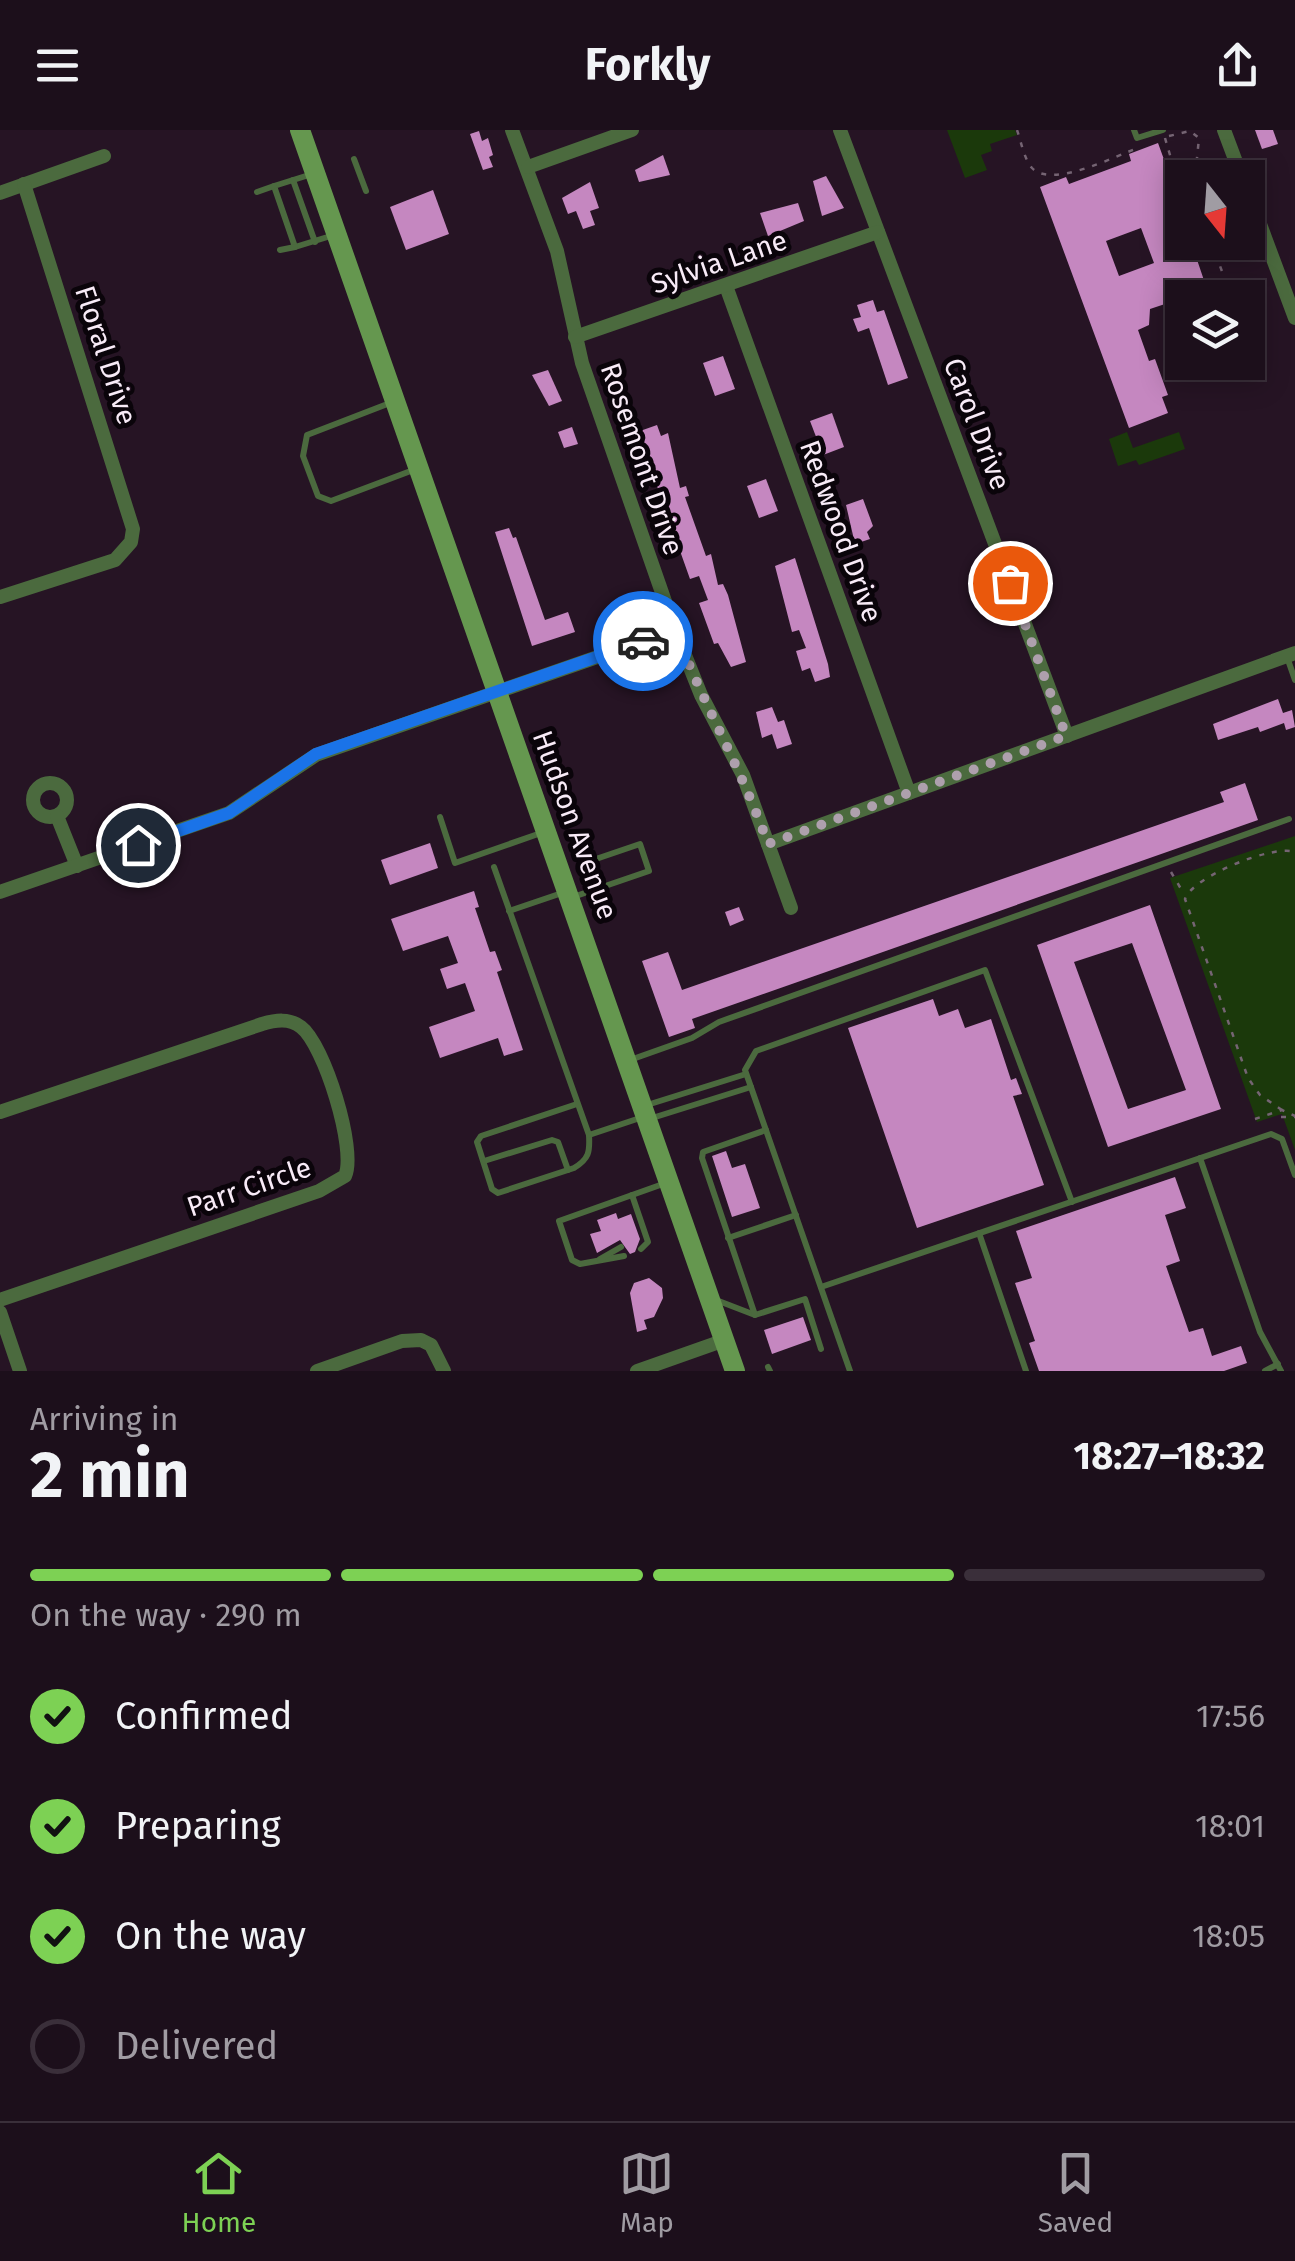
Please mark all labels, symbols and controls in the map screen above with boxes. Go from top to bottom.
icon: menu [30,38,85,93]
text: Forkly [585,38,710,92]
icon: share [1210,38,1265,93]
north arrow [1165,160,1265,260]
map controls [1165,160,1265,380]
street label: Sylvia Lane [647,223,791,301]
button: layers [1165,280,1265,380]
street label: Floral Drive [68,281,144,429]
street label: Carol Drive [937,354,1017,494]
street label: Rosemont Drive [594,359,690,559]
street label: Redwood Drive [793,436,889,626]
pin [968,541,1053,626]
icon: bag [983,556,1038,611]
courier [593,591,693,691]
icon: car [616,614,671,669]
street label: Hudson Avenue [526,726,624,924]
pin [96,803,181,888]
icon: home [111,818,166,873]
street label: Parr Circle [183,1150,315,1224]
text: Arriving in [30,1400,178,1438]
text: 18:27–18:32 [1074,1433,1265,1479]
text: 2 min [30,1436,190,1514]
text: On the way · 290 m [30,1596,302,1634]
icon: check [30,1689,85,1744]
text: Confirmed [115,1693,293,1739]
text: 17:56 [1196,1697,1265,1735]
icon: check [30,1799,85,1854]
text: Preparing [115,1803,281,1849]
text: 18:01 [1195,1807,1265,1845]
icon: check [30,1909,85,1964]
text: On the way [115,1913,306,1959]
text: 18:05 [1192,1917,1265,1955]
text: Delivered [115,2023,278,2069]
tab: Home [182,2146,256,2239]
tab: Map [619,2146,674,2239]
tab: Saved [1038,2146,1113,2239]

